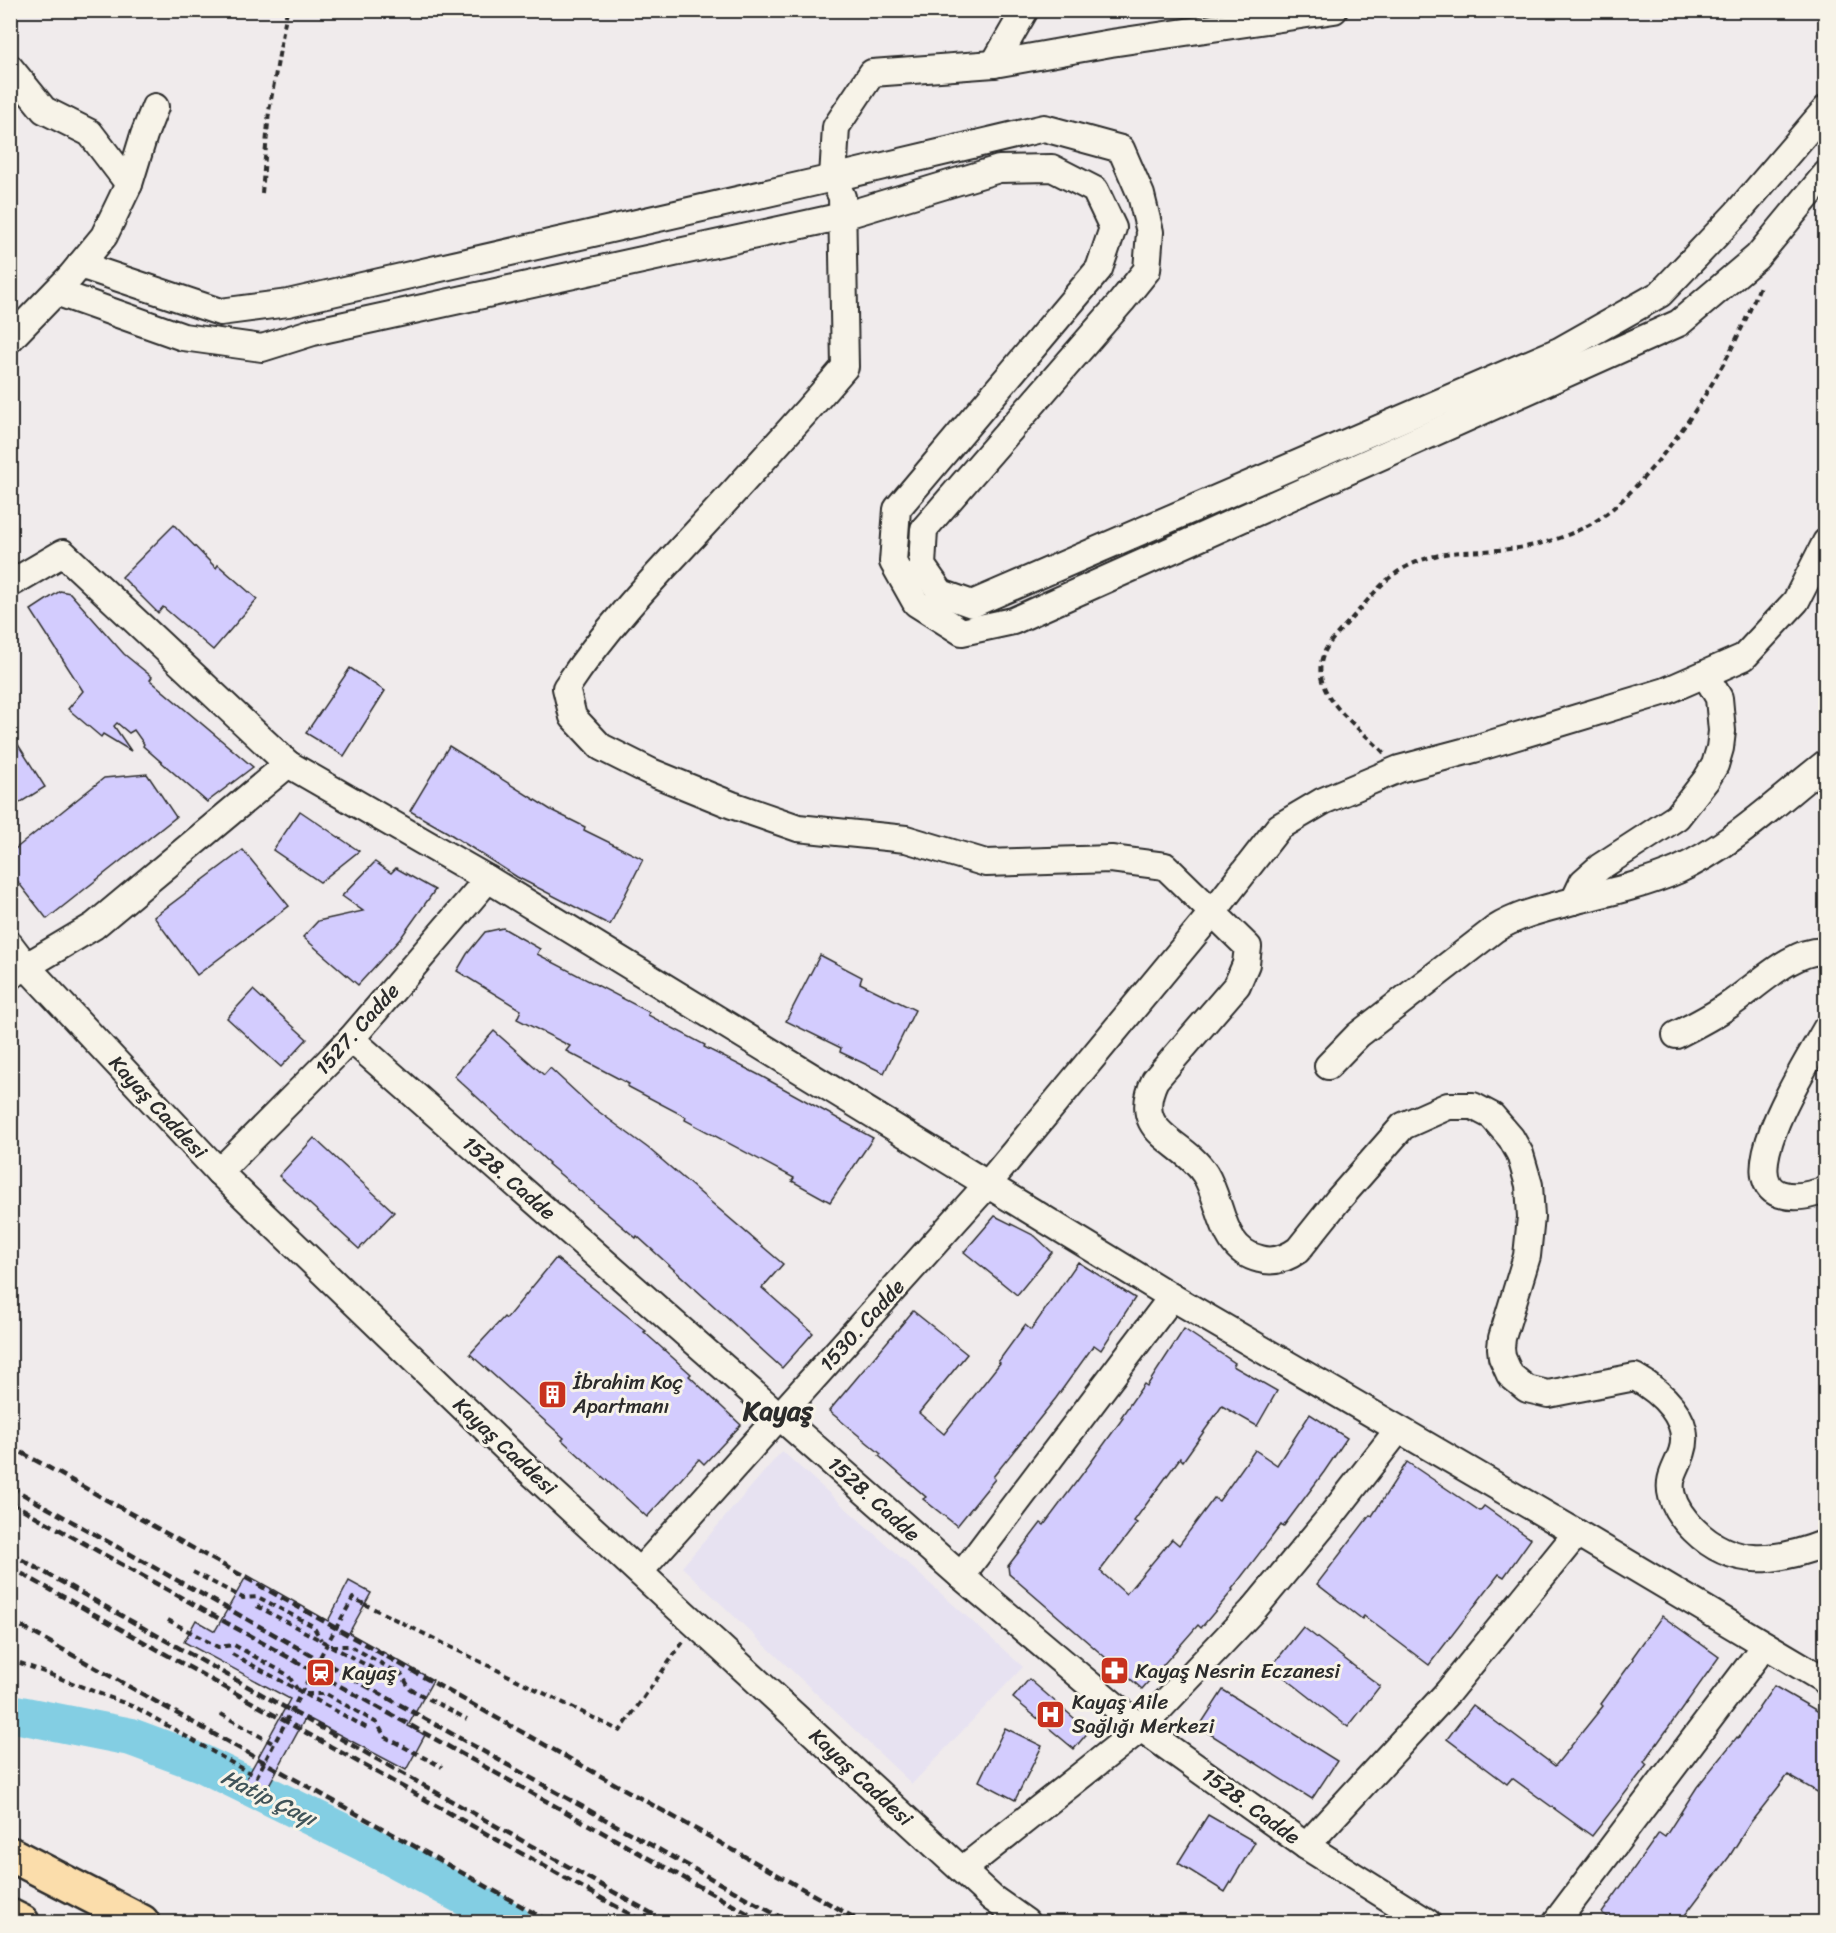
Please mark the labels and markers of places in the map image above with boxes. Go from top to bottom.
place label: İbrahim Koç Apartmanı [572,1363,683,1425]
building icon: İbrahim Koç Apartmanı [536,1378,568,1410]
place label: Kayaş Nesrin Eczanesi [1135,1652,1341,1690]
place label: Kayaş [342,1654,397,1692]
pharmacy icon: Kayaş Nesrin Eczanesi [1098,1655,1130,1687]
station icon: Kayaş [305,1657,337,1689]
place label: Kayaş Aile Sağlığı Merkezi [1072,1683,1215,1745]
hospital icon: Kayaş Aile Sağlığı Merkezi [1035,1698,1067,1730]

